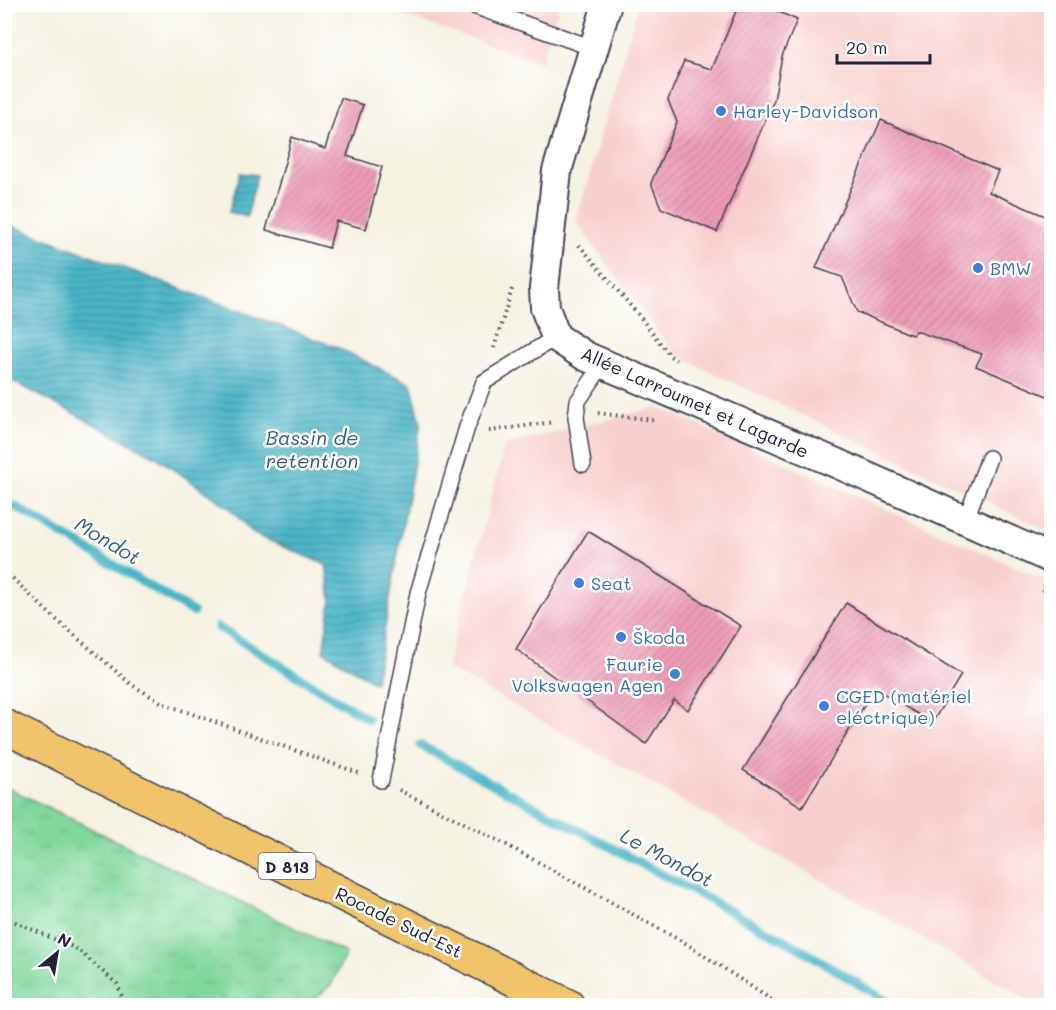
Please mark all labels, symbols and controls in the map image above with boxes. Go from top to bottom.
scale bar [837,27,930,65]
text: 20 m [846,35,887,59]
place label: Harley-Davidson [733,99,878,123]
marker: Harley-Davidson [714,104,728,118]
place label: BMW [990,256,1031,280]
marker: BMW [971,261,985,275]
street label: Allée Larroumet et Lagarde [577,341,813,463]
water label: Bassin de retention [266,424,358,473]
water label: Mondot [70,510,146,570]
place label: Seat [591,571,631,595]
marker: Seat [572,576,586,590]
place label: Škoda [633,625,686,649]
marker: Škoda [614,630,628,644]
place label: Faurie Volkswagen Agen [511,652,663,697]
marker: Faurie Volkswagen Agen [668,667,682,681]
place label: CGED (matériel eléctrique) [836,684,972,729]
marker: CGED (matériel eléctrique) [817,699,831,713]
water label: Le Mondot [616,822,718,892]
road number: D 813 [258,853,316,879]
street label: Rocade Sud-Est [332,881,466,963]
north arrow [27,923,87,983]
text: N [54,927,75,952]

